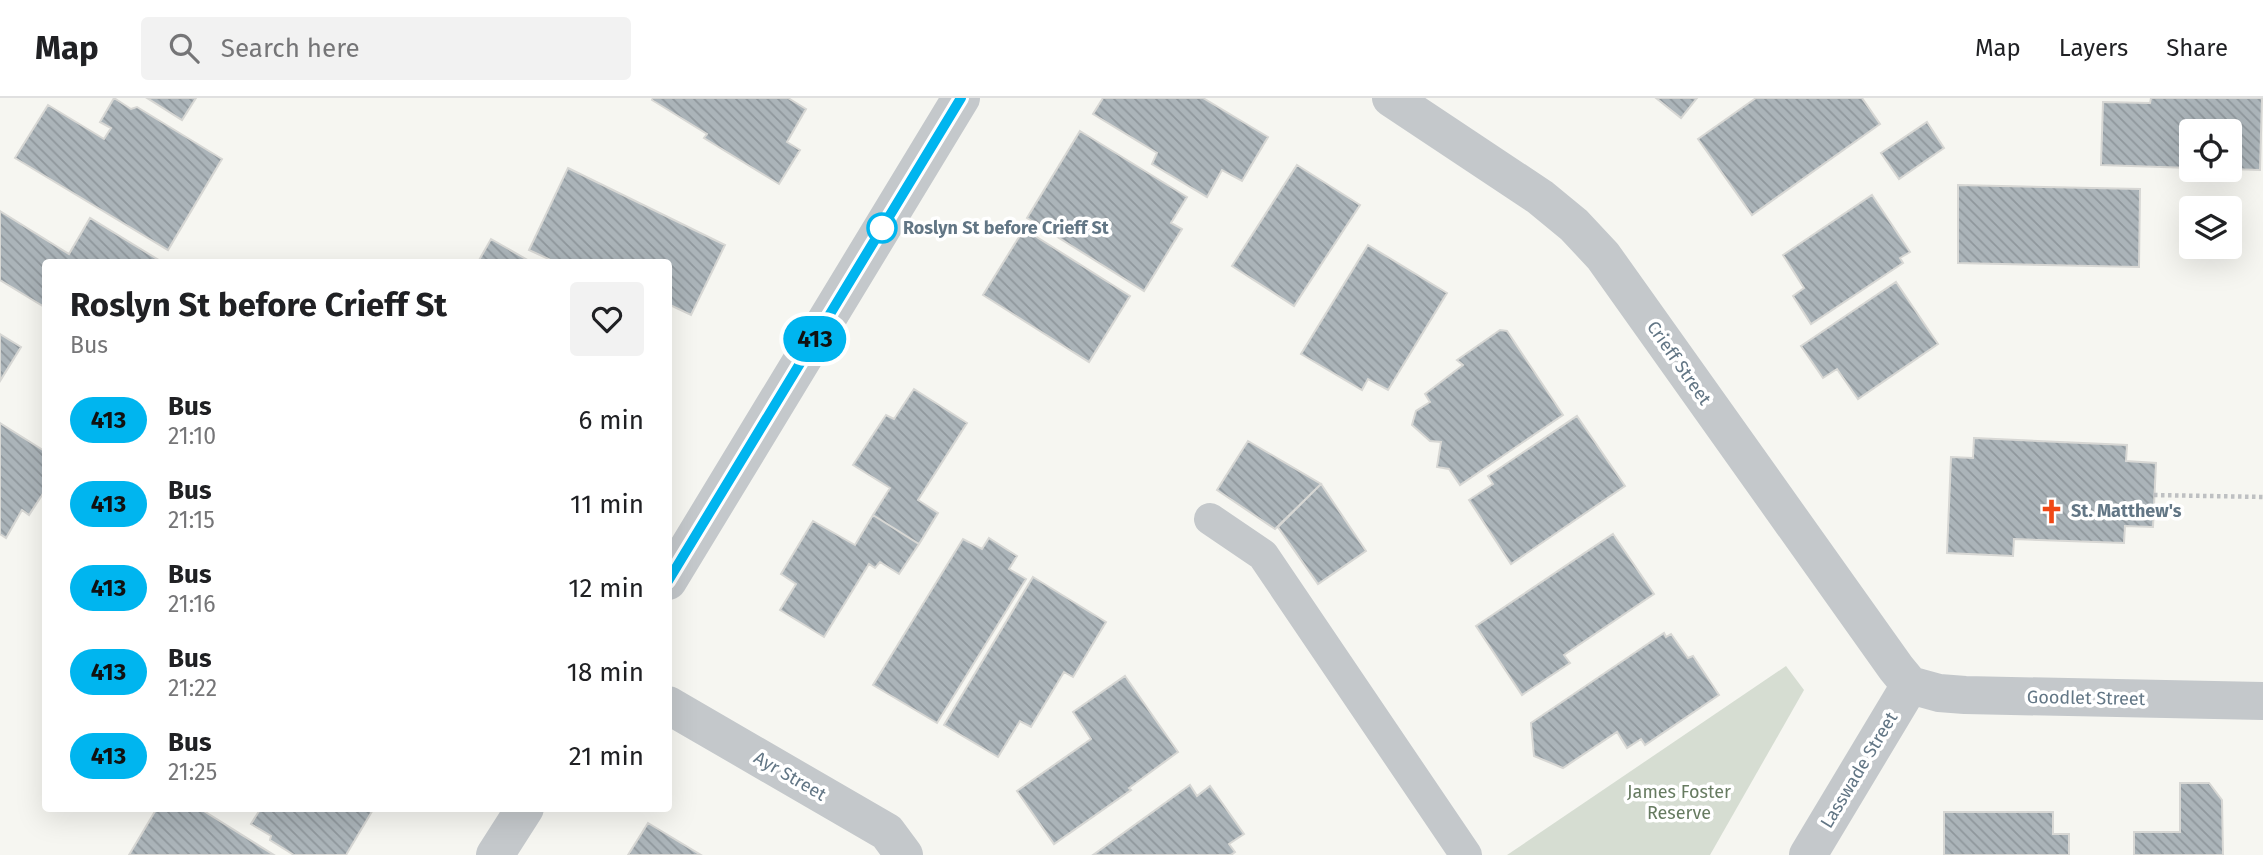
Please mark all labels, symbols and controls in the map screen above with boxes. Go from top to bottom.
search box [141,17,631,80]
text: Map [35,28,99,68]
icon: search [165,29,203,67]
text: Search here [221,33,360,64]
text: Map [1975,34,2021,62]
text: Layers [2059,34,2128,62]
text: Share [2166,34,2228,62]
map controls [2179,119,2242,259]
button: locate [2179,119,2242,182]
button: layers [2179,196,2242,259]
marker: Roslyn St before Crieff St [867,213,897,243]
place label: Roslyn St before Crieff St [903,217,1110,239]
button: heart [570,282,644,356]
text: Roslyn St before Crieff St [70,285,447,325]
line badge: 413 [775,316,855,362]
street label: Crieff Street [1642,317,1716,410]
text: 413 [797,325,833,353]
text: Bus [70,331,108,359]
text: Bus [168,391,211,422]
text: 6 min [578,405,644,436]
text: 413 [91,406,126,434]
text: 21:10 [168,422,216,450]
text: Bus [168,475,211,506]
text: 11 min [570,489,644,520]
text: 413 [91,490,126,518]
church icon: St. Matthew's [2037,497,2065,525]
place label: St. Matthew's [2071,500,2182,522]
text: 21:15 [168,506,215,534]
text: Bus [168,559,211,590]
text: 12 min [568,573,644,604]
text: 413 [91,574,126,602]
text: 21:16 [168,590,216,618]
text: Bus [168,643,211,674]
text: 18 min [567,657,644,688]
text: 413 [91,658,126,686]
text: 21:22 [168,674,217,702]
street label: Goodlet Street [2027,686,2146,710]
street label: Lasswade Street [1816,708,1903,832]
text: Bus [168,727,211,758]
text: 21 min [569,741,644,772]
text: 413 [91,742,126,770]
street label: Ayr Street [750,747,830,806]
text: 21:25 [168,758,217,786]
park label: James Foster Reserve [1627,781,1731,824]

